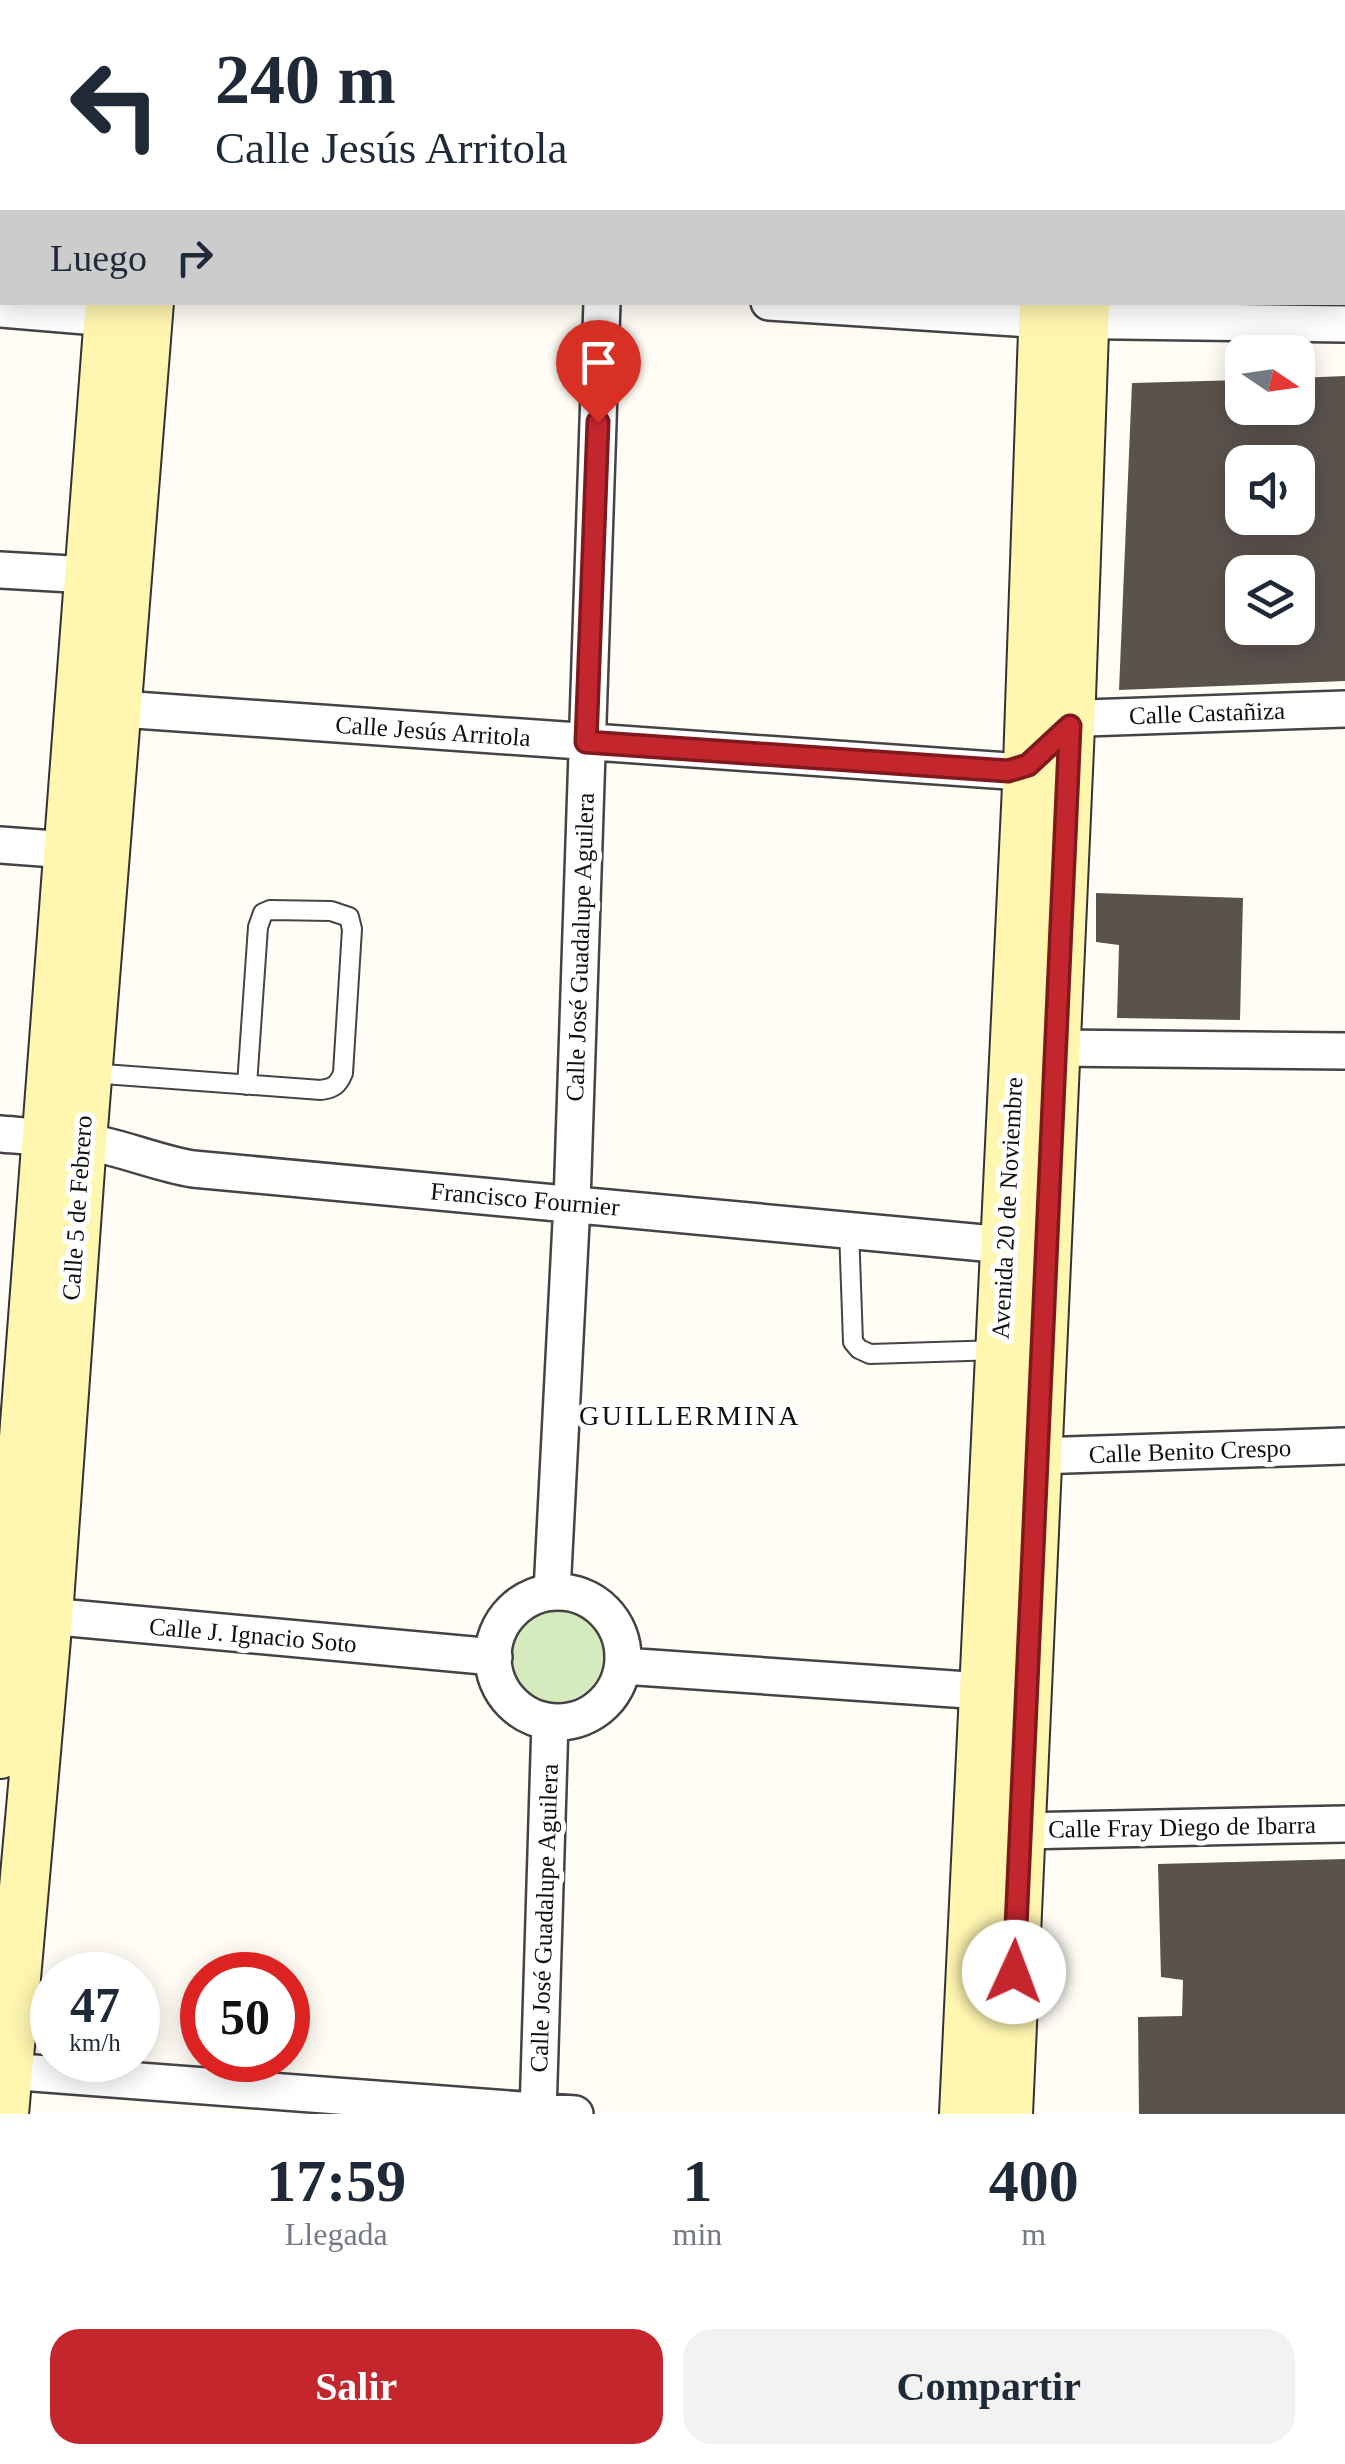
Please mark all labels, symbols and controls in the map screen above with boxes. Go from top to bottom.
icon: left [50,40,180,170]
text: 240 m [215,41,396,118]
text: Calle Jesús Arritola [215,123,567,173]
icon: right [167,230,222,285]
text: Luego [50,237,147,279]
pin [556,320,641,423]
icon: arrive [571,335,626,390]
north arrow [1225,335,1315,425]
map controls [1225,335,1315,645]
button: sound [1225,445,1315,535]
button: layers [1225,555,1315,645]
street label: Calle Castañiza [1128,697,1286,729]
street label: Calle Jesús Arritola [334,711,532,751]
street label: Calle José Guadalupe Aguilera [561,792,599,1102]
street label: Avenida 20 de Noviembre [987,1076,1027,1340]
street label: Calle 5 de Febrero [57,1115,97,1301]
street label: Francisco Fournier [429,1177,621,1221]
district label: GUILLERMINA [579,1400,801,1431]
street label: Calle Benito Crespo [1088,1434,1292,1468]
street label: Calle J. Ignacio Soto [148,1612,358,1658]
street label: Calle José Guadalupe Aguilera [525,1763,563,2073]
street label: Calle Fray Diego de Ibarra [1048,1811,1316,1843]
position arrow [962,1920,1066,2024]
speed limit sign: 50 [180,1952,310,2082]
text: 47 [70,1977,120,2033]
text: km/h [69,2029,121,2056]
text: 17:59 [266,2148,406,2214]
text: 1 [682,2148,712,2214]
text: 400 [989,2148,1079,2214]
text: Llegada [285,2216,388,2252]
text: min [673,2216,722,2252]
text: m [1021,2216,1046,2252]
button: Salir [50,2329,663,2444]
button: Compartir [683,2329,1295,2444]

